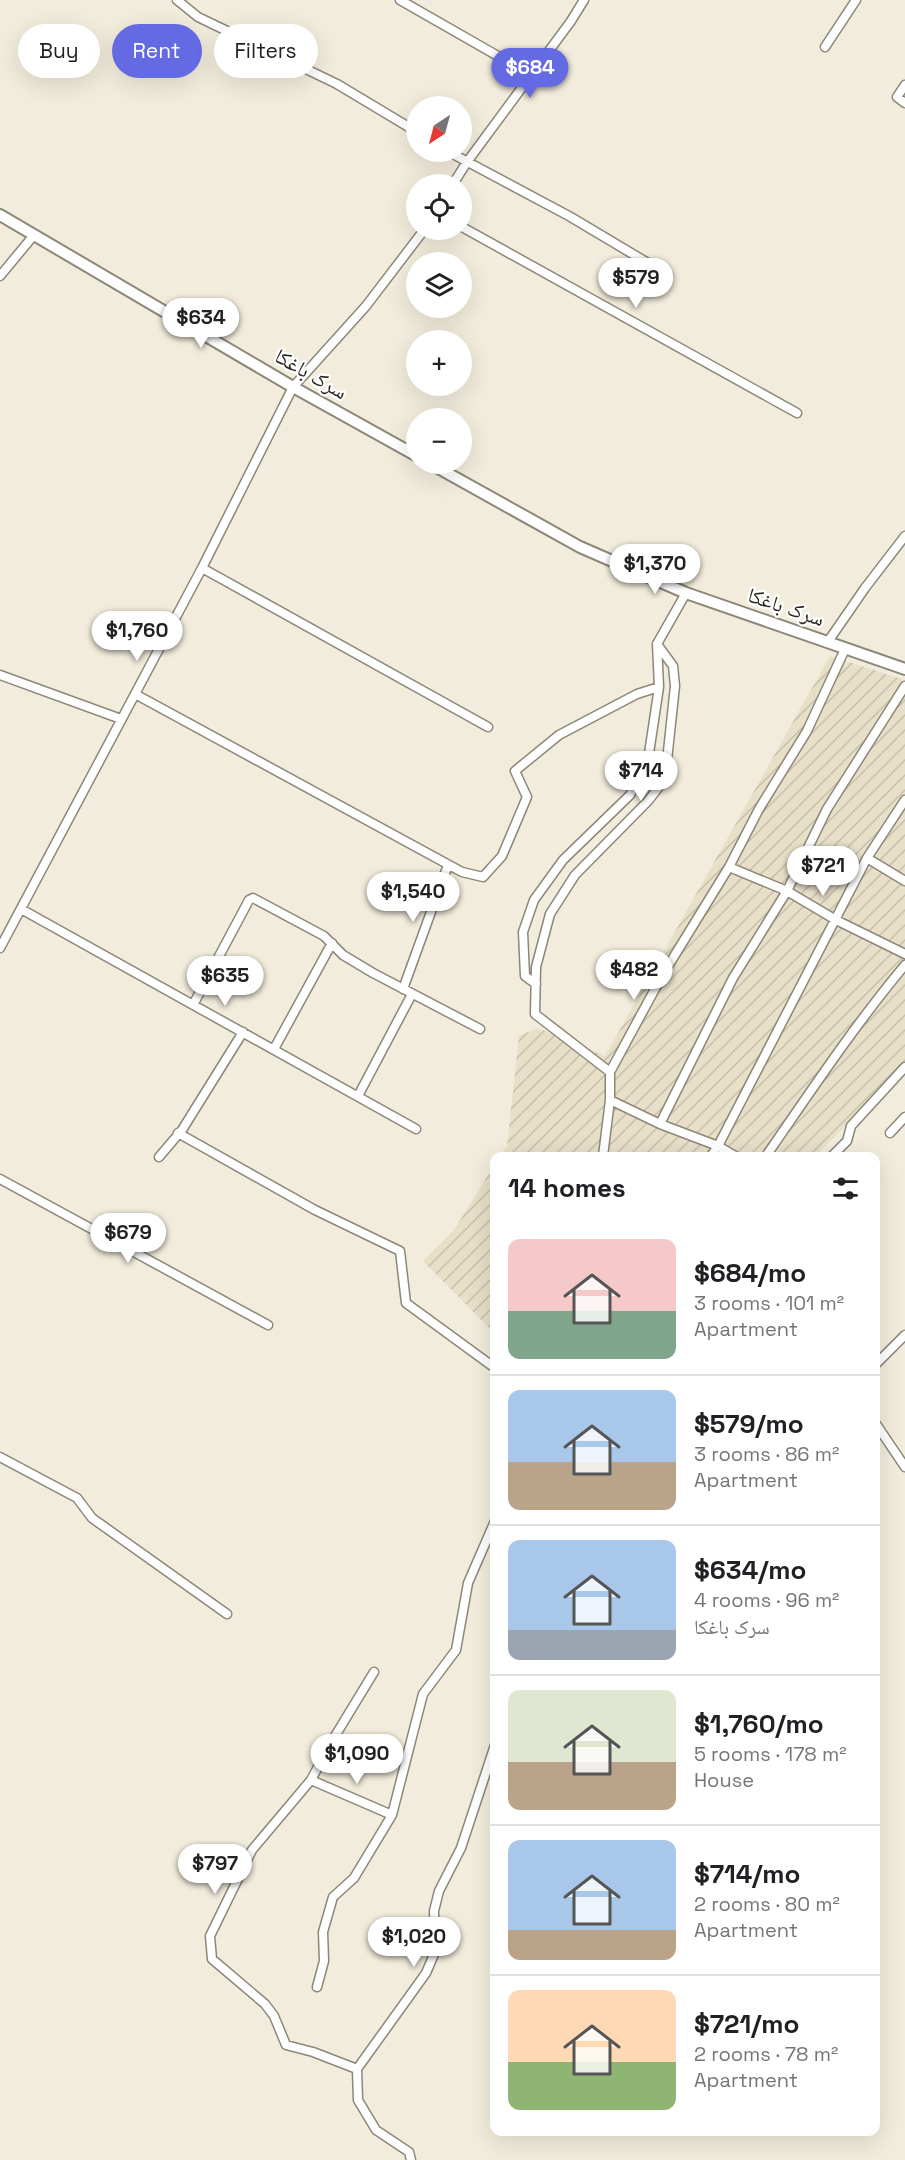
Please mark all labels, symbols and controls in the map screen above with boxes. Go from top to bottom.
chip: Buy [18,24,100,78]
chip: Rent [112,24,202,78]
chip: Filters [214,24,318,78]
pin: $684 [494,48,566,99]
text: $684 [505,54,555,80]
north arrow [406,96,472,162]
map controls [406,96,472,474]
button: locate [406,174,472,240]
button: layers [406,252,472,318]
pin: $579 [600,258,672,309]
text: $579 [612,264,660,290]
pin: $634 [165,298,237,349]
text: $634 [176,304,226,330]
button: + [406,330,472,396]
street label: سرک باغکا [270,342,352,405]
button: − [406,408,472,474]
pin: $1,370 [606,544,704,595]
text: $1,370 [623,550,687,576]
street label: سرک باغکا [744,581,828,632]
pin: $1,760 [88,611,186,662]
text: $1,760 [106,617,168,643]
pin: $714 [605,751,677,802]
text: $714 [619,757,663,783]
pin: $721 [787,846,859,897]
text: $721 [801,852,845,878]
pin: $1,540 [364,872,462,923]
text: $1,540 [381,878,445,904]
pin: $482 [598,950,670,1001]
pin: $635 [189,956,261,1007]
text: $482 [610,956,658,982]
text: $635 [201,962,249,988]
text: 14 homes [508,1171,626,1205]
icon: filters [829,1172,862,1205]
pin: $679 [92,1213,164,1264]
text: $679 [104,1219,152,1245]
text: $684/mo [694,1256,806,1290]
icon: home [556,1263,628,1335]
text: 3 rooms · 101 m² [694,1290,844,1316]
text: Apartment [694,1316,798,1342]
text: $579/mo [694,1407,804,1441]
icon: home [556,1414,628,1486]
text: 3 rooms · 86 m² [694,1441,839,1467]
text: Apartment [694,1467,798,1493]
text: $634/mo [694,1553,806,1587]
icon: home [556,1564,628,1636]
text: 4 rooms · 96 m² [694,1587,839,1613]
text: سرک باغکا [694,1614,770,1640]
text: $1,760/mo [694,1707,824,1741]
icon: home [556,1714,628,1786]
pin: $1,090 [308,1734,406,1785]
text: $1,090 [324,1740,390,1766]
text: 5 rooms · 178 m² [694,1741,846,1767]
text: House [694,1767,754,1793]
pin: $797 [179,1844,251,1895]
text: $797 [192,1850,238,1876]
text: $714/mo [694,1857,800,1891]
icon: home [556,1864,628,1936]
text: 2 rooms · 80 m² [694,1891,840,1917]
pin: $1,020 [365,1917,463,1968]
text: Apartment [694,1917,798,1943]
text: $1,020 [382,1923,446,1949]
text: $721/mo [694,2007,799,2041]
icon: home [556,2014,628,2086]
text: 2 rooms · 78 m² [694,2041,838,2067]
text: Apartment [694,2067,798,2093]

